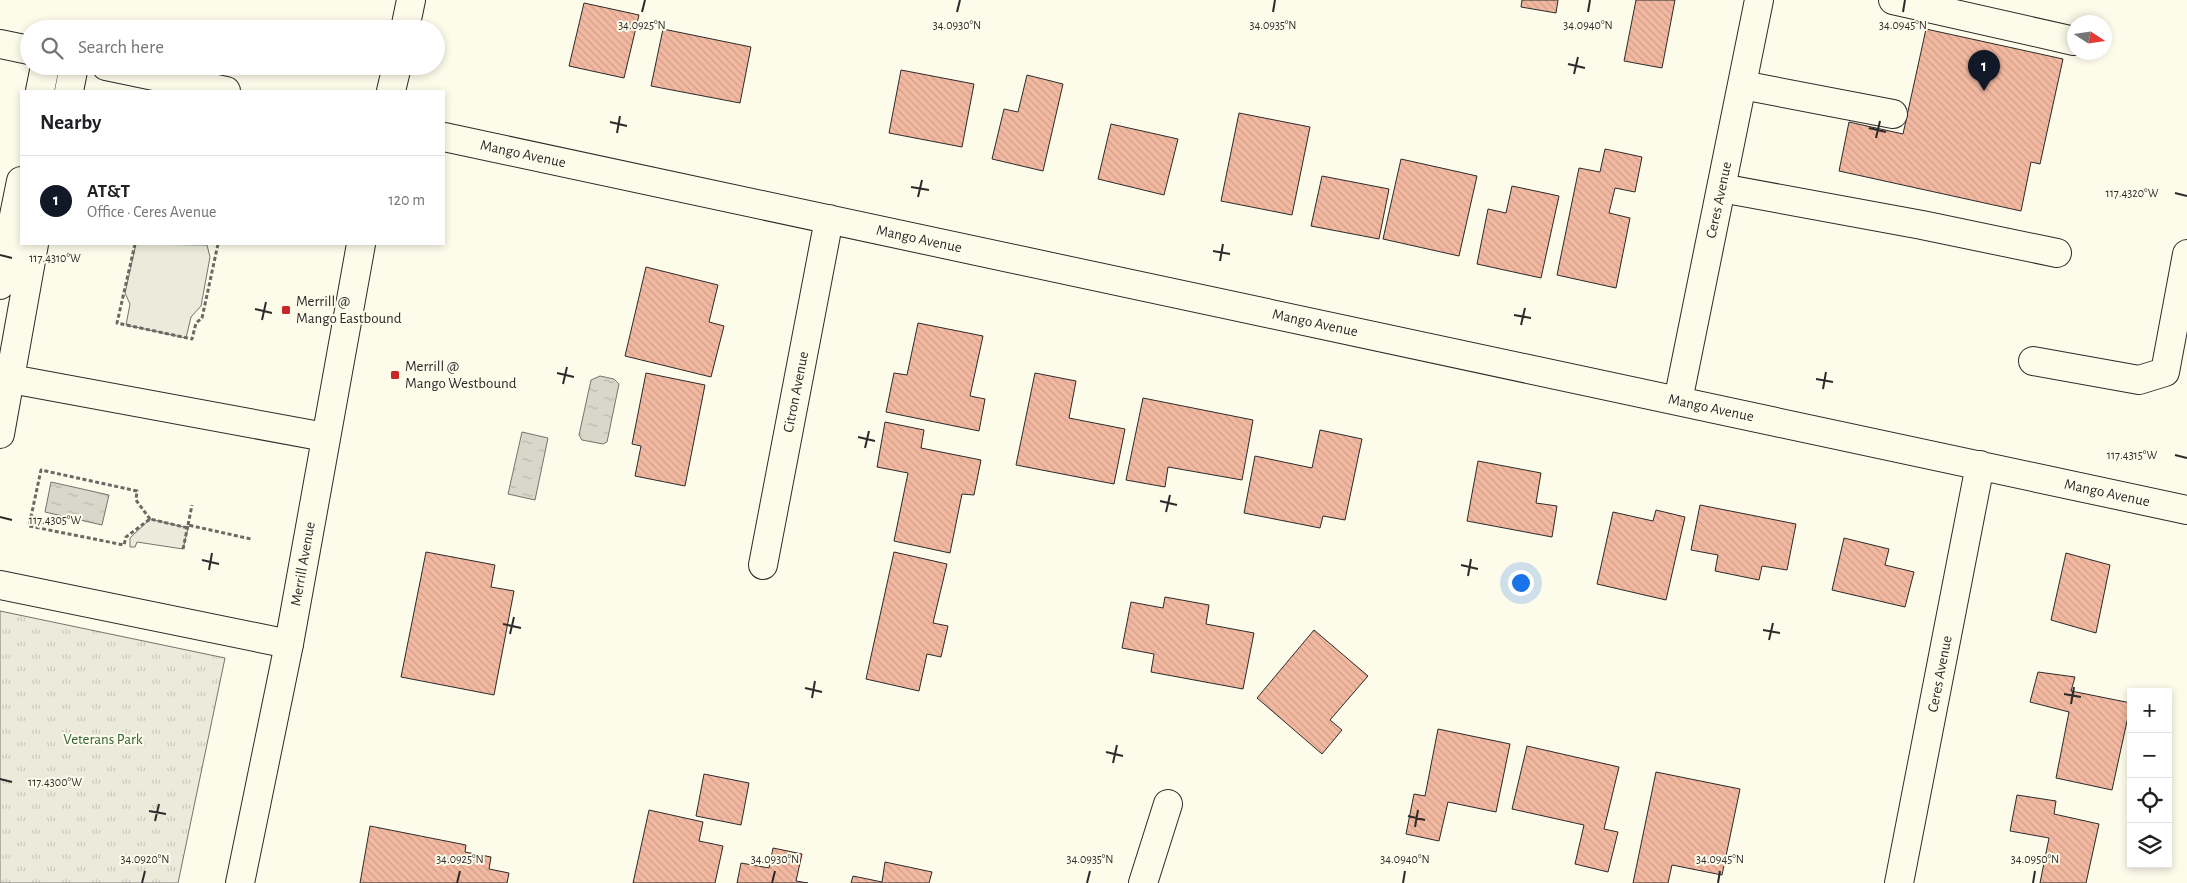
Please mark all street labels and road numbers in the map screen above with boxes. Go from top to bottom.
street label: Mango Avenue [479,138,567,170]
street label: Ceres Avenue [1704,160,1734,240]
street label: Mango Avenue [875,223,963,255]
street label: Mango Avenue [1271,307,1359,339]
street label: Citron Avenue [781,350,811,434]
street label: Mango Avenue [1667,392,1755,424]
street label: Mango Avenue [2063,477,2151,509]
street label: Merrill Avenue [288,521,318,607]
street label: Ceres Avenue [1925,634,1955,714]

